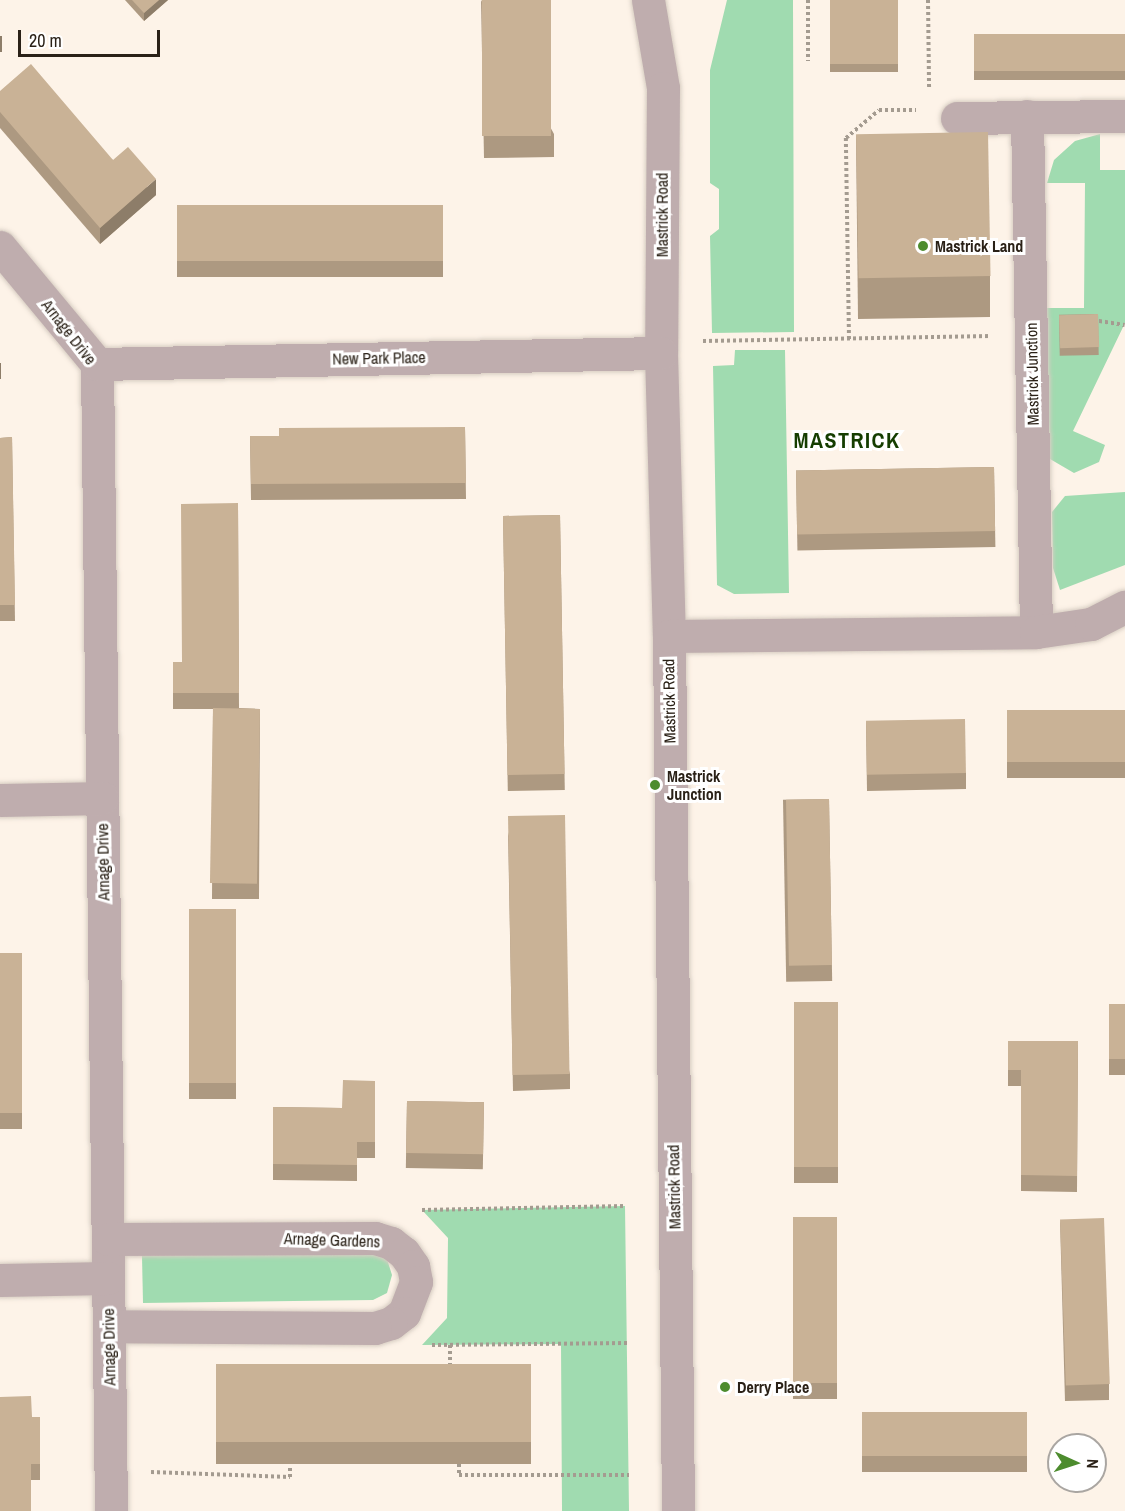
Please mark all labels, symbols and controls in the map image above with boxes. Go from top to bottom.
scale bar [21,18,164,56]
text: 20 m [29,28,62,53]
street label: Mastrick Road [652,173,672,257]
place label: Mastrick Land [935,236,1023,256]
marker: Mastrick Land [916,239,930,253]
street label: Arnage Drive [38,296,100,368]
street label: Mastrick Junction [1022,322,1042,426]
street label: New Park Place [332,348,426,368]
district label: MASTRICK [793,428,901,454]
street label: Mastrick Road [659,659,679,743]
place label: Mastrick Junction [667,766,722,804]
marker: Mastrick Junction [648,778,662,792]
street label: Arnage Drive [93,823,113,901]
street label: Mastrick Road [664,1145,684,1229]
street label: Arnage Gardens [284,1229,380,1251]
street label: Arnage Drive [99,1308,119,1386]
place label: Derry Place [737,1377,809,1397]
marker: Derry Place [718,1380,732,1394]
north arrow [1047,1433,1107,1493]
text: N [1082,1459,1104,1469]

